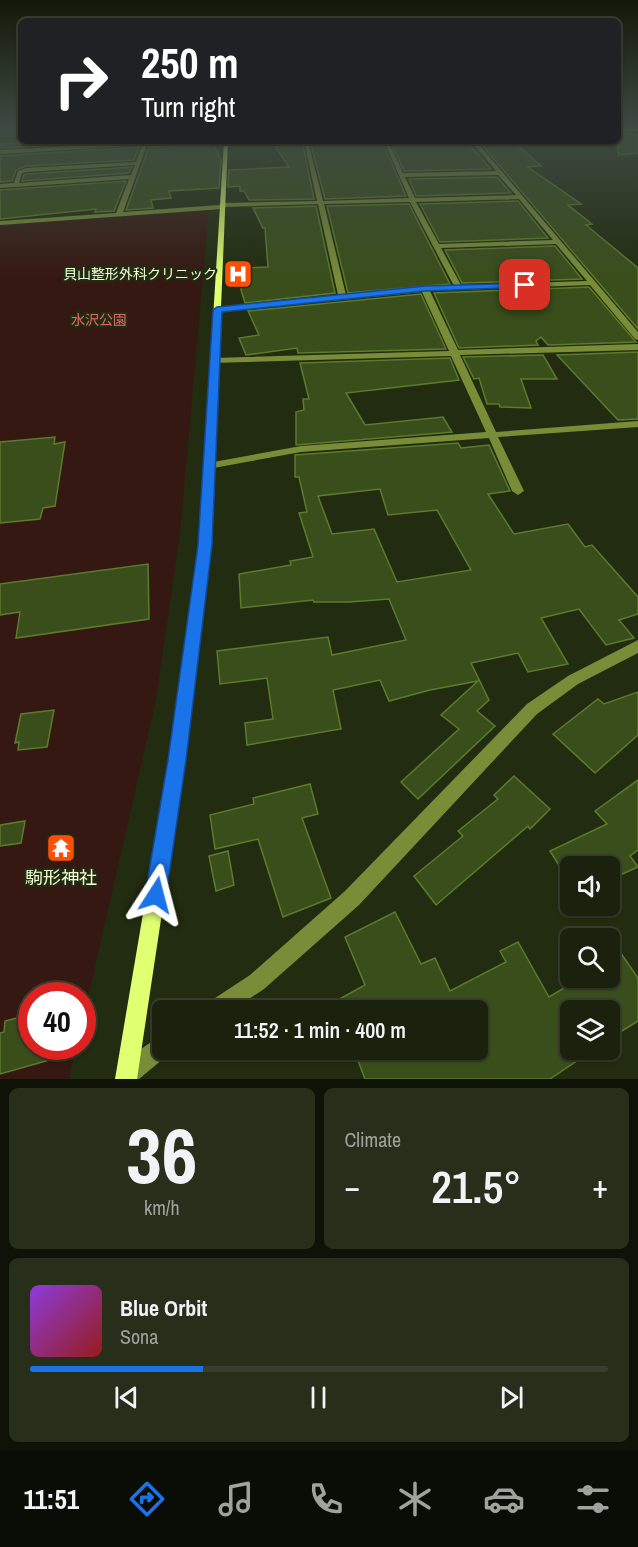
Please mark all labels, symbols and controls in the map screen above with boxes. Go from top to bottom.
text: 250 m [141,35,239,91]
icon: right [42,42,120,120]
text: Turn right [141,89,235,125]
hospital icon: 貝山整形外科クリニック [222,258,254,290]
pin [499,259,550,310]
place label: 貝山整形外科クリニック [63,265,217,283]
icon: arrive [508,268,541,301]
park label: 水沢公園 [71,311,127,329]
temple icon: 駒形神社 [45,832,77,864]
map controls [560,856,620,1060]
button: sound [560,856,620,916]
position arrow [124,863,188,927]
place label: 駒形神社 [25,865,97,890]
button: search [560,928,620,988]
speed limit sign: 40 [18,982,96,1060]
button: layers [560,1000,620,1060]
text: 11:52 · 1 min · 400 m [234,1015,406,1045]
text: 36 [126,1102,197,1207]
text: Climate [345,1126,401,1153]
text: 21.5° [431,1156,521,1217]
text: − [345,1164,360,1208]
text: + [592,1164,608,1208]
text: km/h [144,1194,180,1221]
text: Blue Orbit [120,1293,207,1323]
text: Sona [120,1323,158,1350]
icon: previous [110,1381,143,1414]
icon: pause [302,1381,335,1414]
icon: next [495,1381,528,1414]
icon: directions [126,1478,168,1520]
icon: music [215,1478,257,1520]
icon: phone [305,1478,347,1520]
icon: climate [394,1478,436,1520]
icon: car [483,1478,525,1520]
icon: filters [572,1478,614,1520]
text: 11:51 [24,1481,79,1517]

